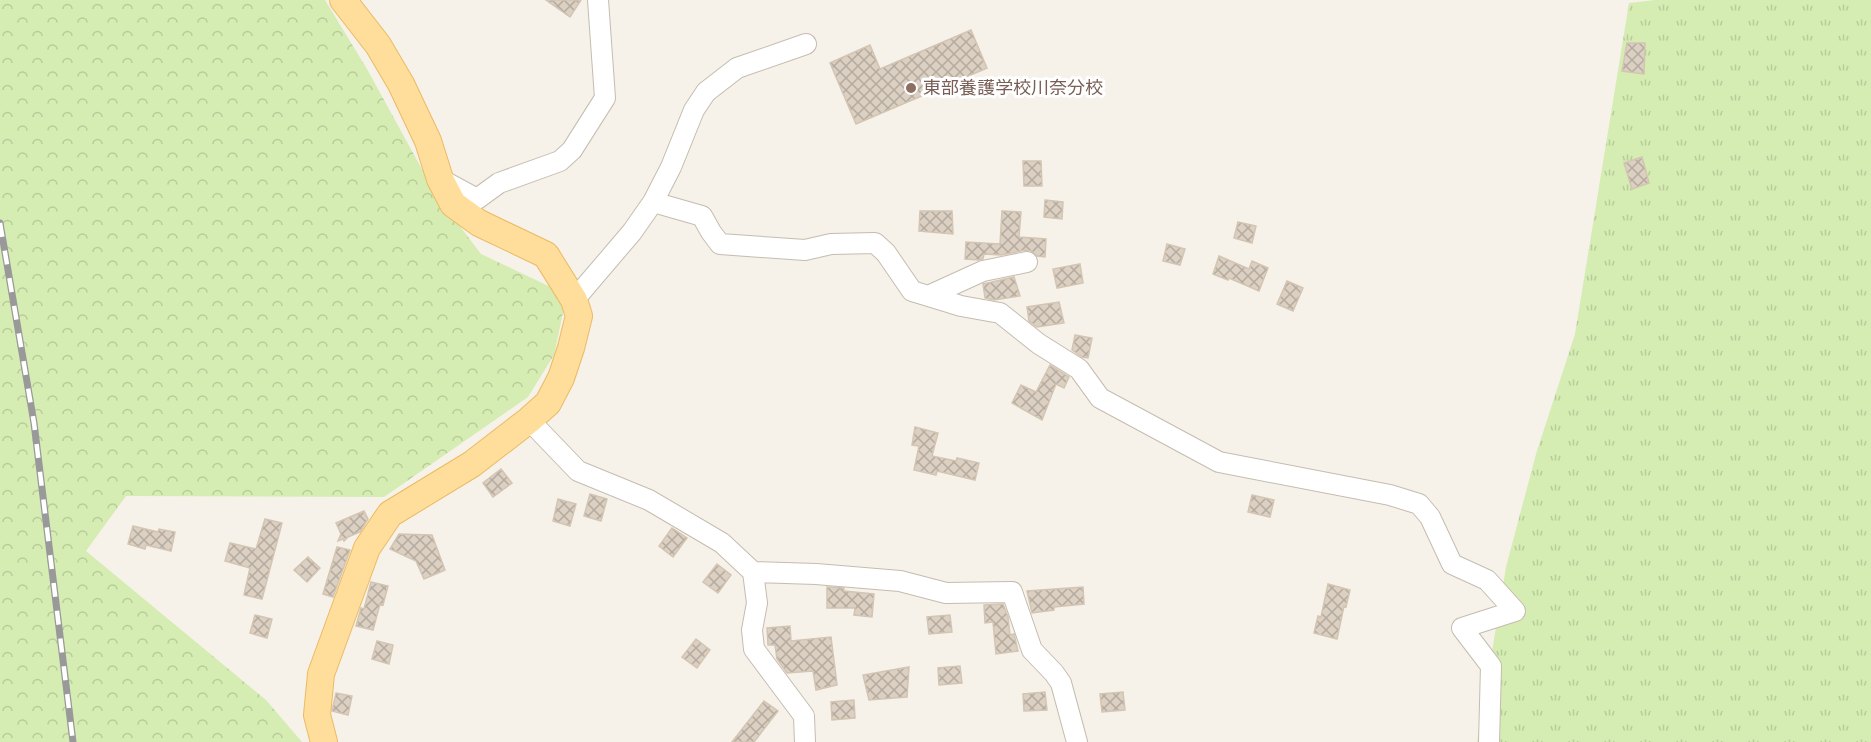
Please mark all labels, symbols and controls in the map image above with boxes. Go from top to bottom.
place label: 東部養護学校川奈分校 [923,77,1103,99]
marker: 東部養護学校川奈分校 [904,81,918,95]

